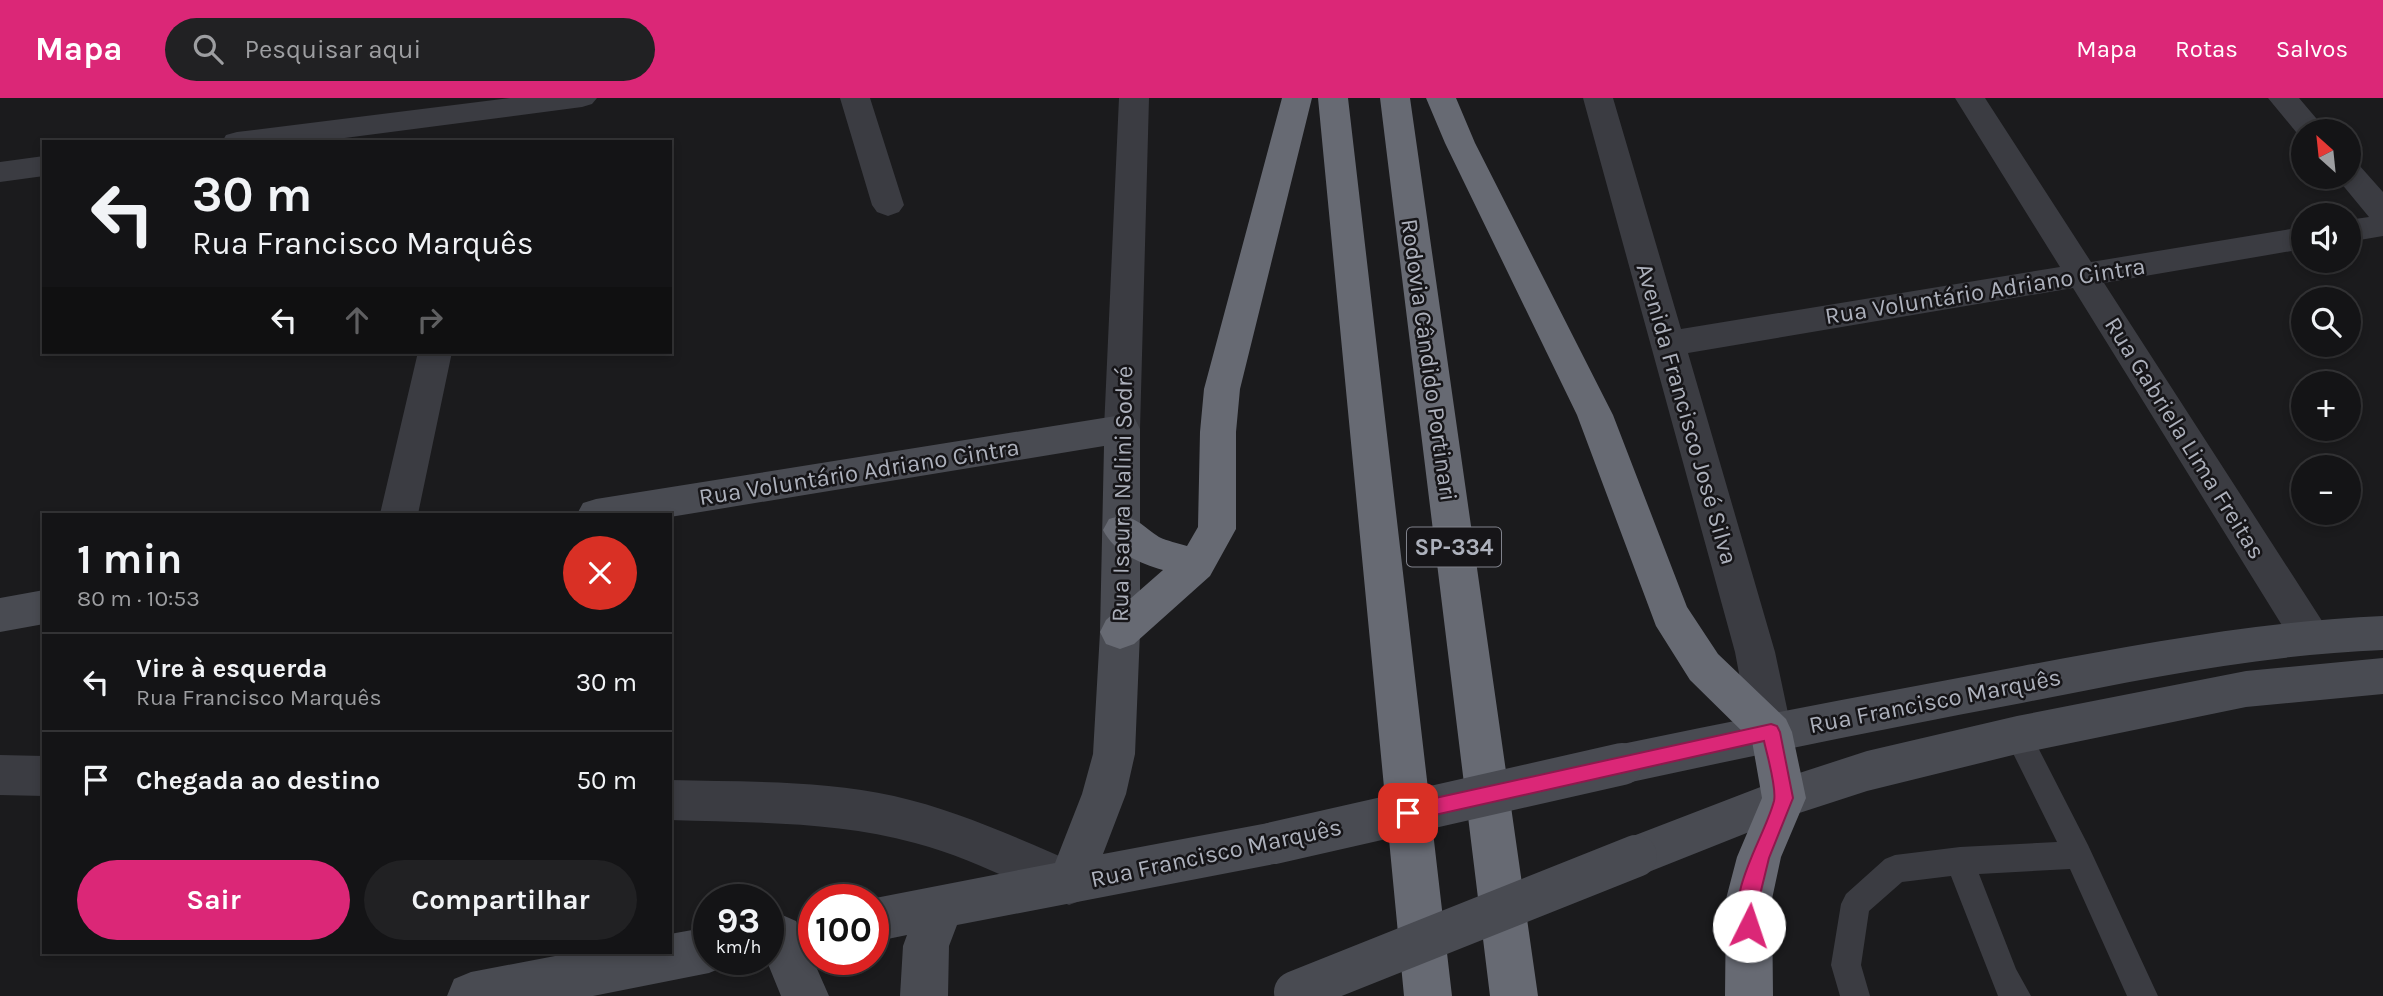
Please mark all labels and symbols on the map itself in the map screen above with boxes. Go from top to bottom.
north arrow [2291,119,2361,189]
street label: Rodovia Cândido Portinari [1395,217,1463,503]
street label: Rua Voluntário Adriano Cintra [1823,252,2147,330]
street label: Avenida Francisco José Silva [1631,260,1743,568]
street label: Rua Gabriela Lima Freitas [2099,312,2271,564]
street label: Rua Isaura Nalini Sodré [1106,366,1138,622]
street label: Rua Voluntário Adriano Cintra [697,433,1021,511]
road number: SP-334 [1407,528,1501,566]
street label: Rua Francisco Marquês [1807,663,2063,739]
pin [1378,783,1438,843]
street label: Rua Francisco Marquês [1088,813,1344,893]
speed limit sign: 100 [798,884,889,975]
position arrow [1712,889,1786,963]

